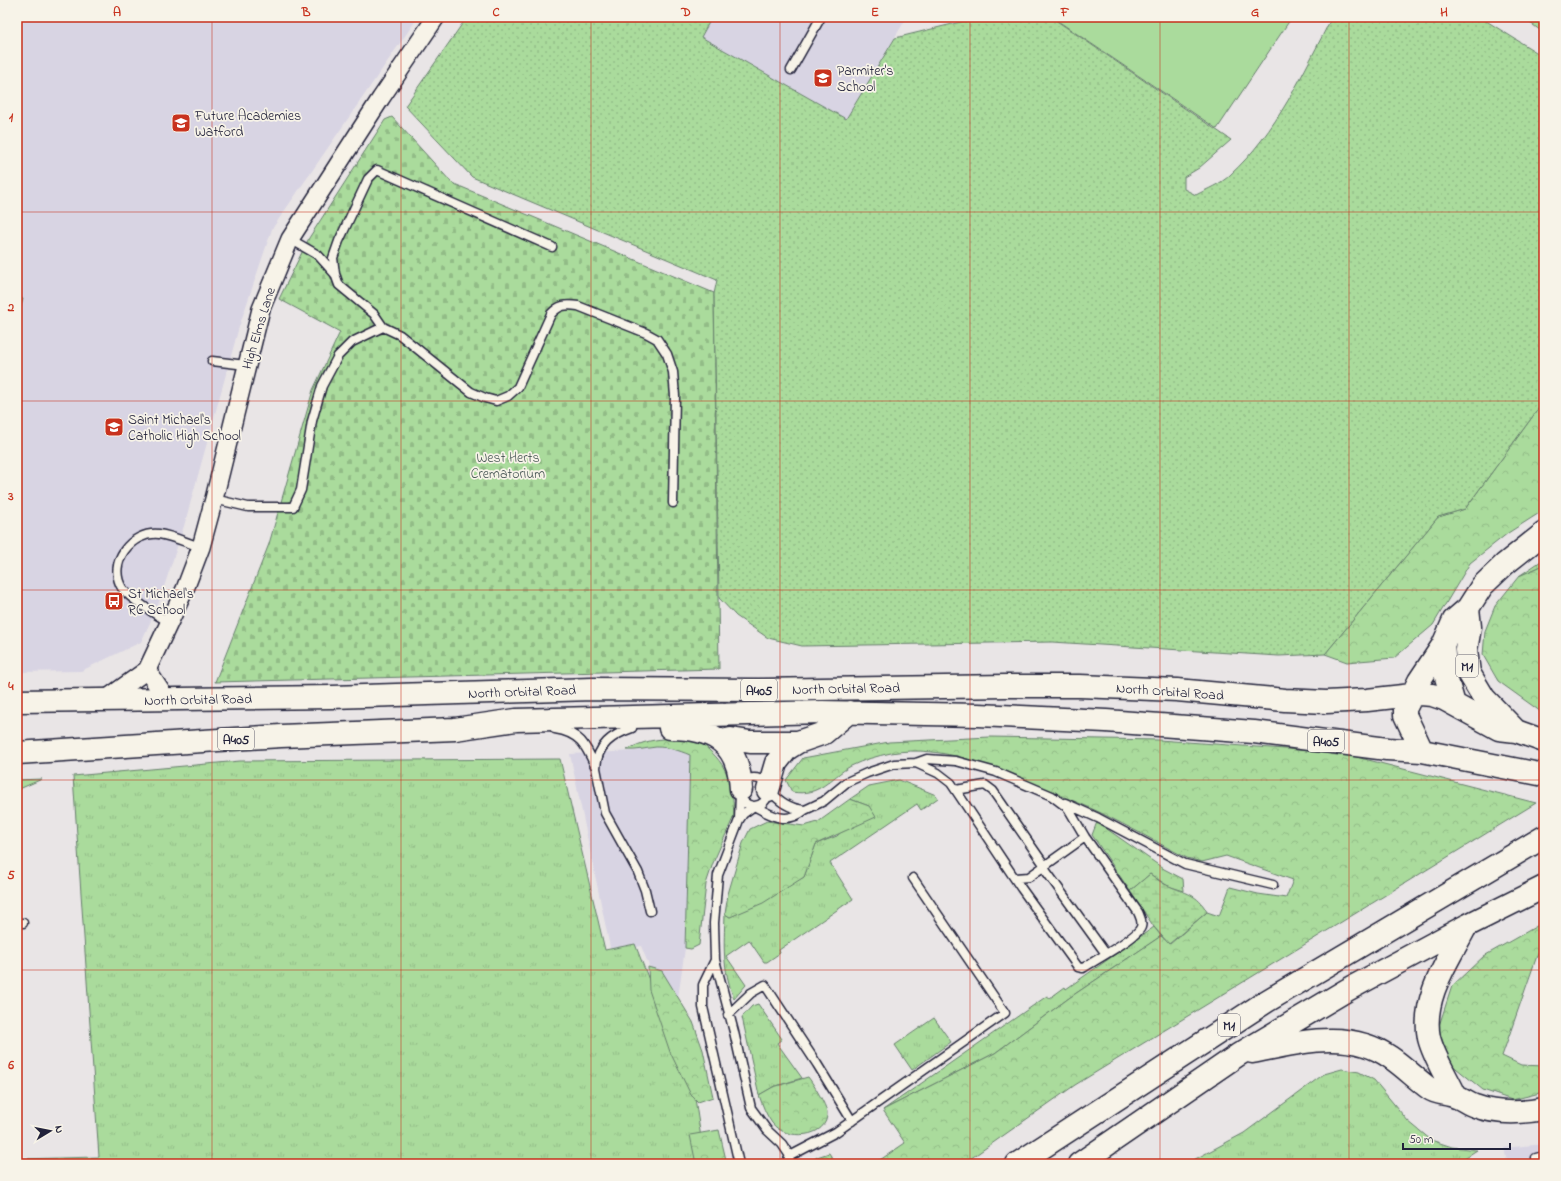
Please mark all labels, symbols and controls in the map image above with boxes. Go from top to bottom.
text: A [113,3,121,22]
text: B [301,3,311,22]
text: C [492,3,500,22]
text: D [680,3,691,22]
text: E [871,3,879,22]
text: F [1060,3,1070,22]
text: G [1251,3,1259,22]
text: H [1440,3,1448,22]
place label: Parmiter's School [837,61,893,98]
school or university icon: Parmiter's School [812,67,834,89]
place label: Future Academies Watford [194,106,301,143]
text: 1 [9,108,14,127]
school or university icon: Future Academies Watford [170,112,192,134]
street label: High Elms Lane [237,284,283,372]
text: 2 [7,298,15,317]
place label: Saint Michael's Catholic High School [128,410,241,448]
school or university icon: Saint Michael's Catholic High School [103,416,125,438]
park label: West Herts Crematorium [471,448,545,485]
text: 3 [7,487,14,506]
place label: St Michael's RC School [128,584,194,621]
bus stop icon: St Michael's RC School [103,590,125,612]
road number: M1 [1456,655,1478,677]
text: 4 [7,677,14,696]
street label: North Orbital Road [792,678,900,701]
street label: North Orbital Road [1115,678,1225,707]
road number: A405 [741,679,777,701]
street label: North Orbital Road [468,680,576,705]
street label: North Orbital Road [144,689,252,712]
road number: A405 [218,728,254,750]
road number: A405 [1308,730,1344,752]
text: 5 [7,866,15,885]
road number: M1 [1218,1014,1240,1036]
text: 6 [7,1056,14,1075]
north arrow [30,1111,70,1151]
text: N [50,1124,67,1134]
scale bar [1403,1125,1510,1151]
text: 50 m [1409,1131,1433,1149]

